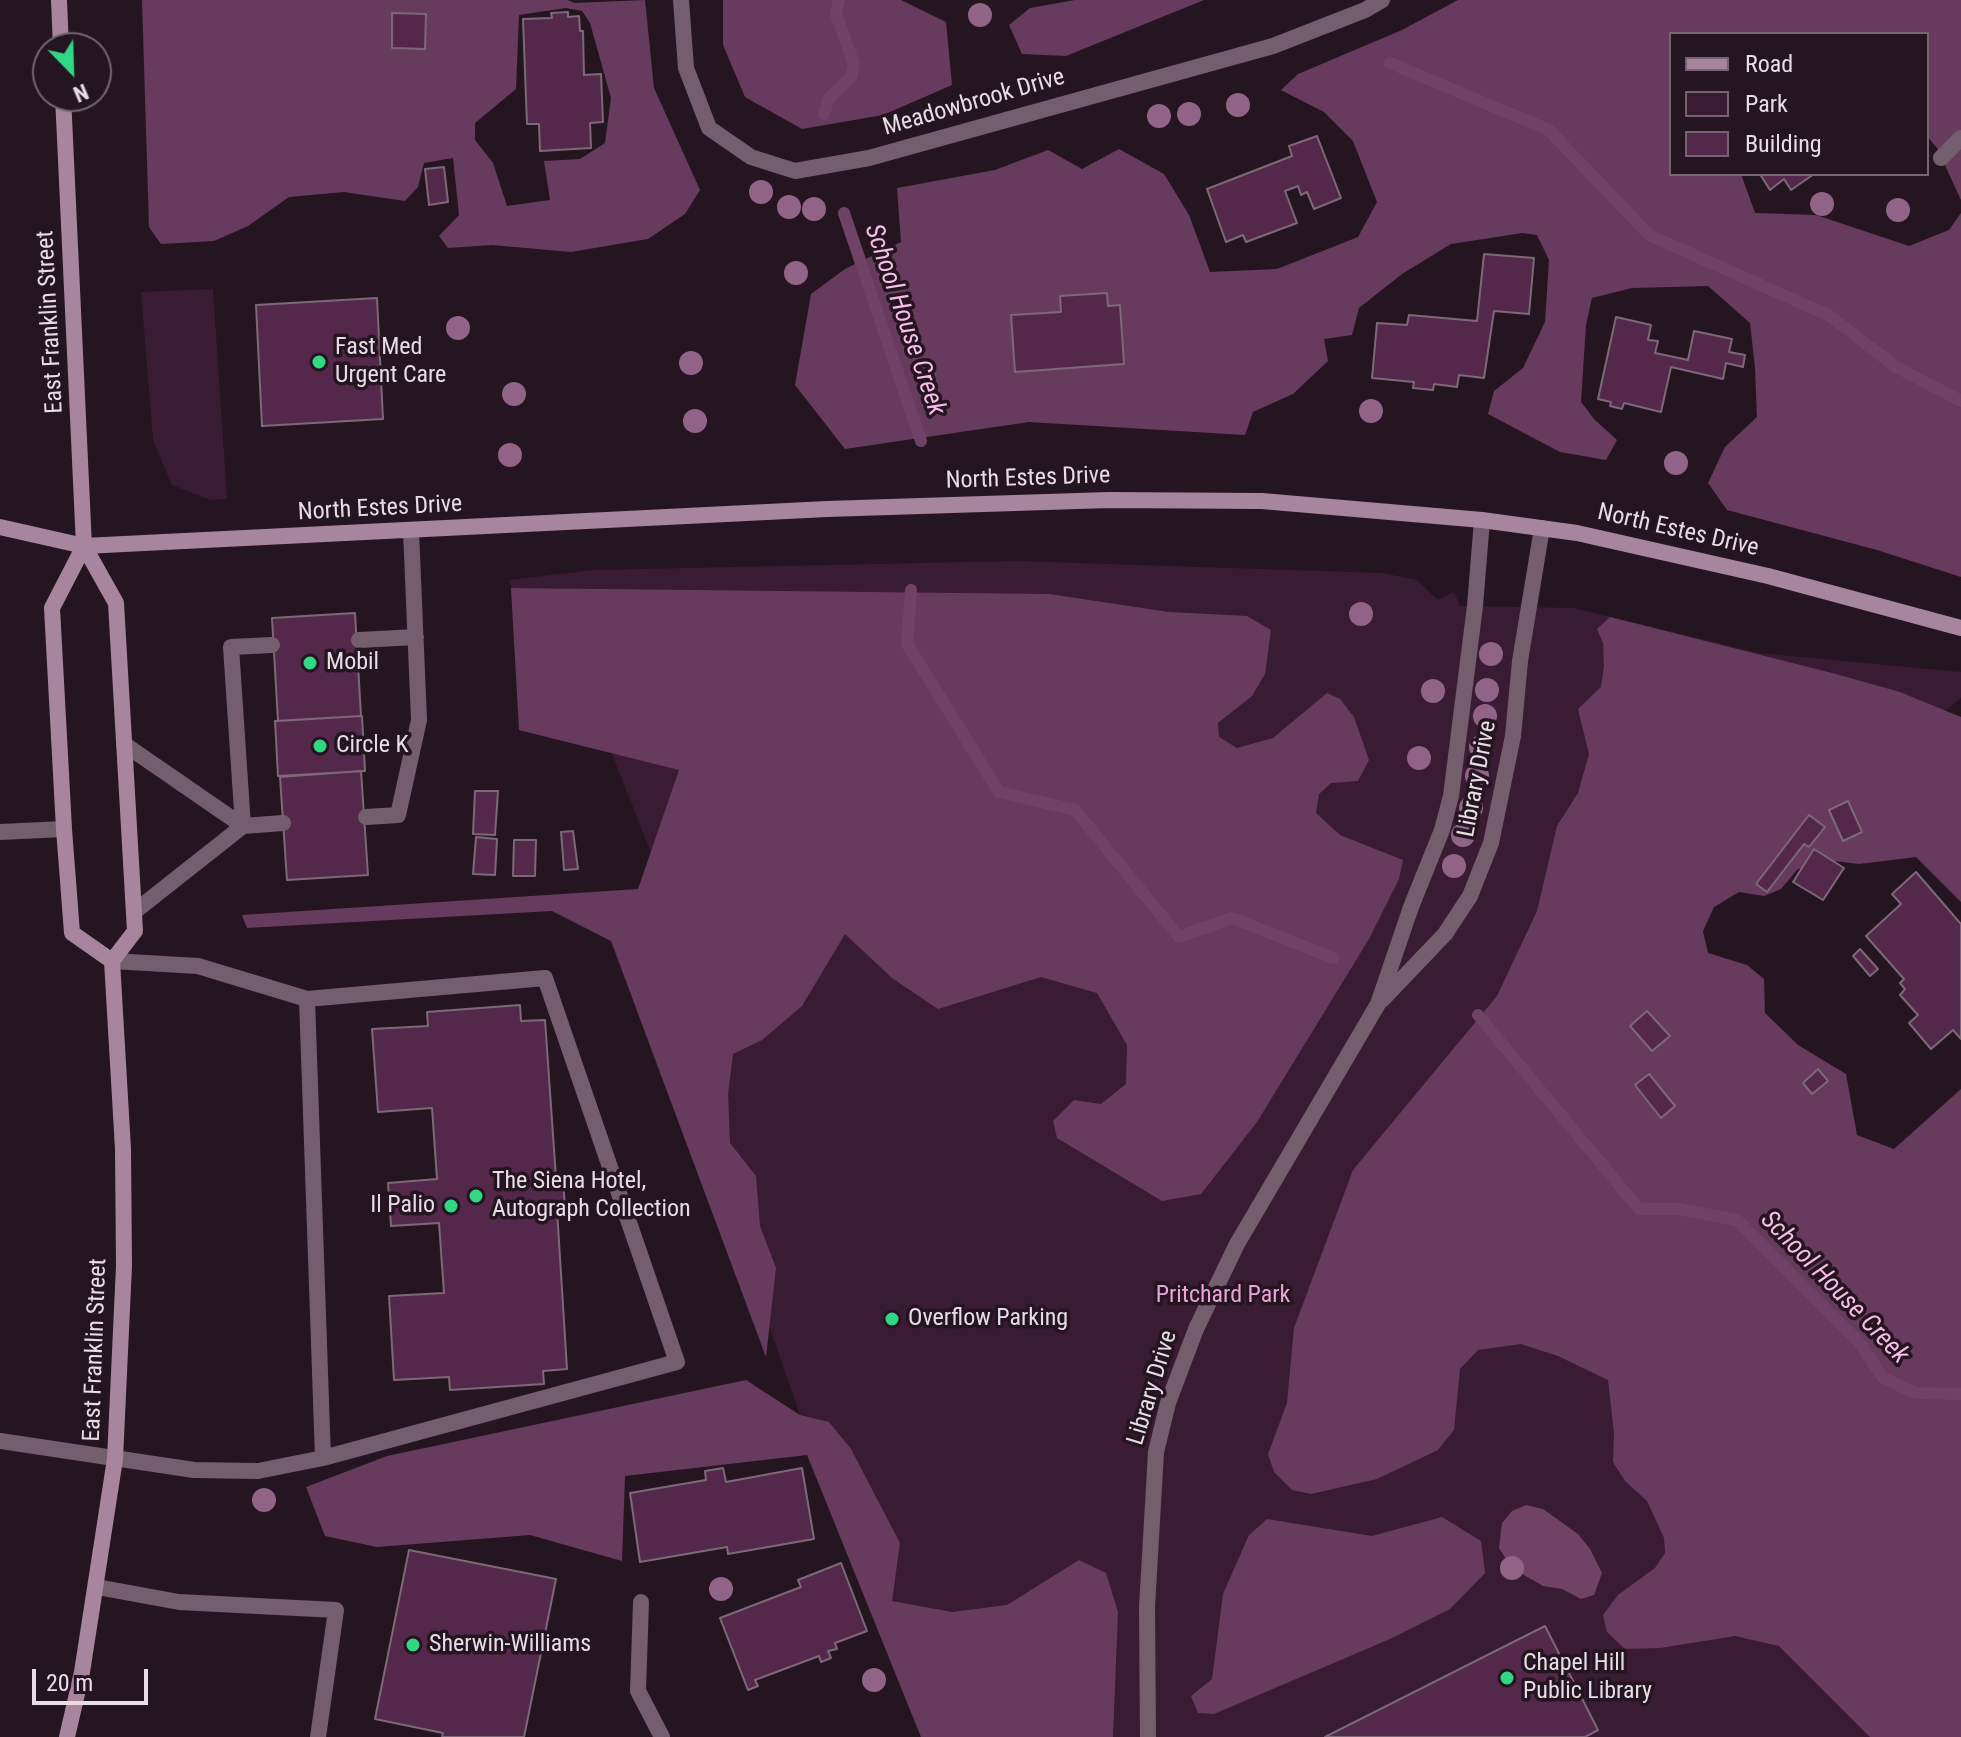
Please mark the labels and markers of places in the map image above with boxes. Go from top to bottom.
place label: Fast Med Urgent Care [335,334,446,390]
marker: Fast Med Urgent Care [310,353,328,371]
place label: Mobil [326,649,379,677]
marker: Mobil [301,654,319,672]
place label: Circle K [336,732,409,760]
marker: Circle K [311,737,329,755]
place label: The Siena Hotel, Autograph Collection [492,1168,691,1224]
marker: The Siena Hotel, Autograph Collection [467,1187,485,1205]
place label: Il Palio [370,1192,435,1220]
marker: Il Palio [442,1197,460,1215]
place label: Overflow Parking [908,1305,1068,1333]
marker: Overflow Parking [883,1310,901,1328]
place label: Sherwin-Williams [429,1631,591,1659]
marker: Sherwin-Williams [404,1636,422,1654]
place label: Chapel Hill Public Library [1523,1650,1652,1706]
marker: Chapel Hill Public Library [1498,1669,1516,1687]

